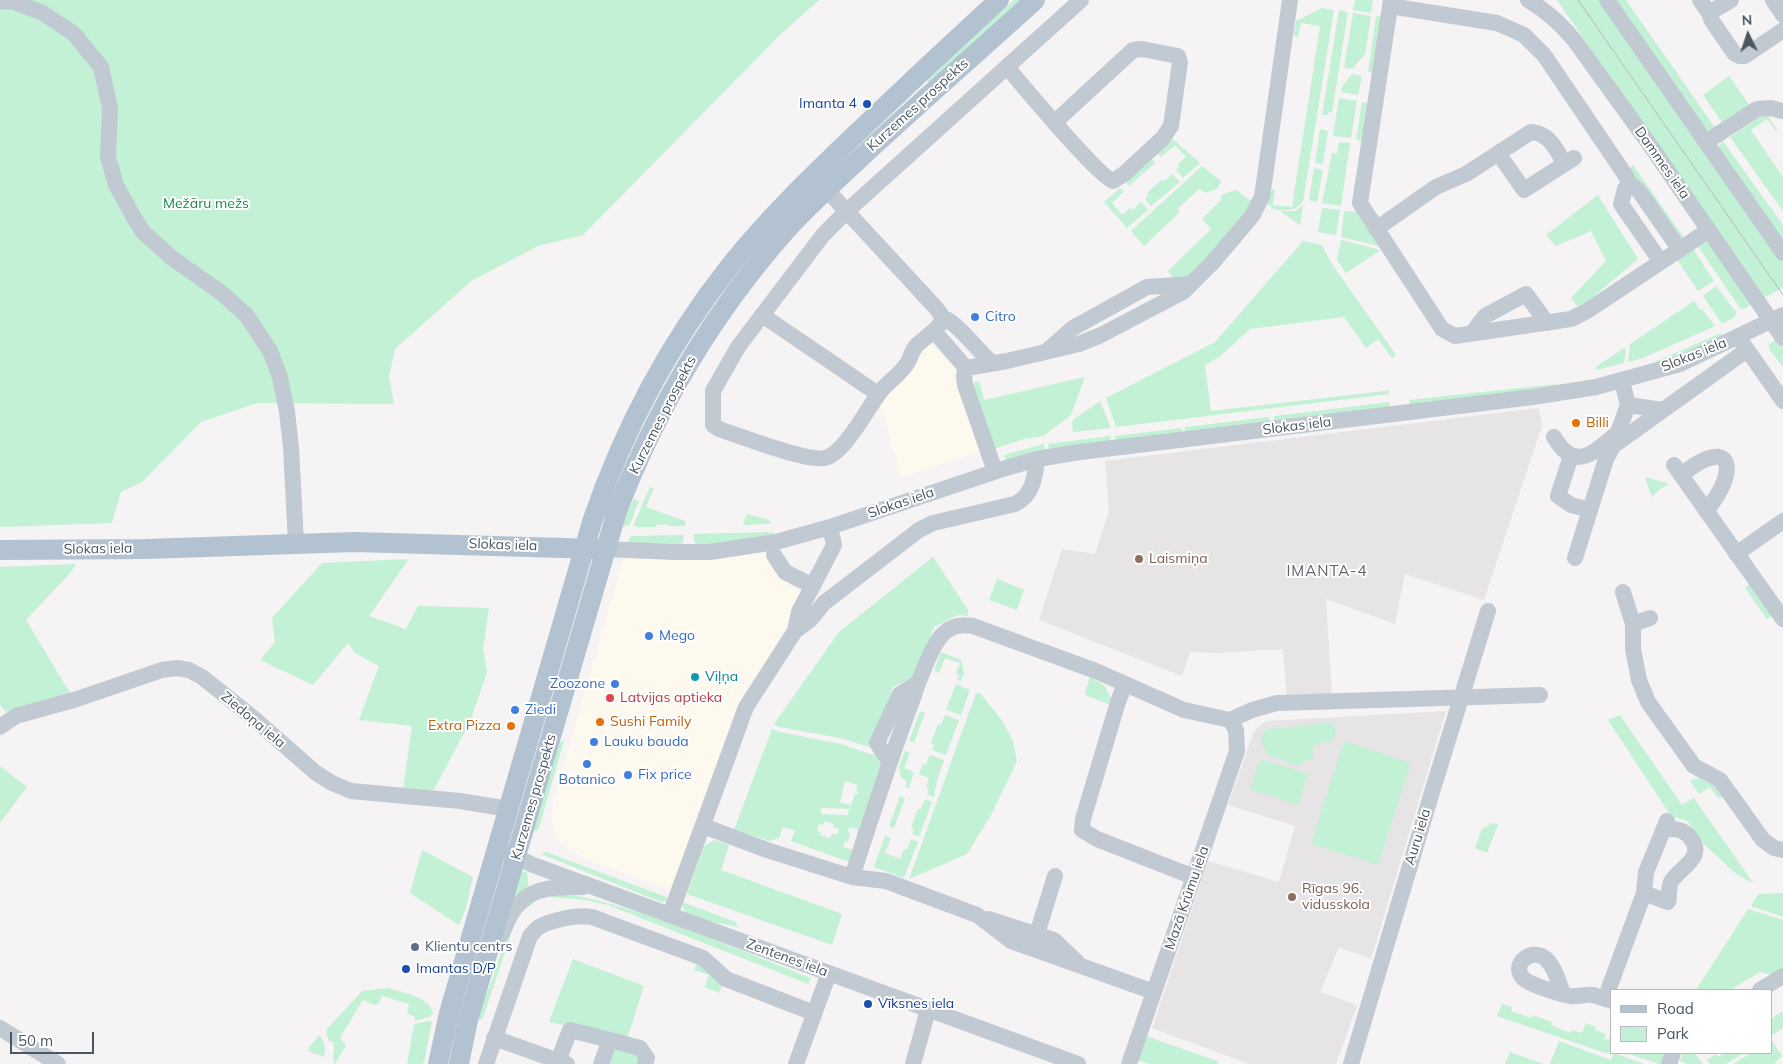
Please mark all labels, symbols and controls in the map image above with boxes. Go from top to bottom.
north arrow [1723,10,1773,60]
text: N [1741,11,1753,29]
street label: Kurzemes prospekts [864,55,972,155]
place label: Imanta 4 [799,96,857,112]
marker: Imanta 4 [861,98,873,110]
street label: Dammes iela [1631,124,1693,202]
park label: Mežāru mežs [163,196,249,212]
place label: Citro [985,309,1016,325]
marker: Citro [969,311,981,323]
street label: Slokas iela [1659,334,1729,376]
street label: Kurzemes prospekts [626,353,700,477]
street label: Slokas iela [1262,413,1332,439]
place label: Billi [1586,415,1609,431]
marker: Billi [1570,417,1582,429]
street label: Slokas iela [866,484,936,522]
street label: Slokas iela [468,535,538,555]
street label: Slokas iela [63,540,133,558]
place label: Laismiņa [1149,551,1208,567]
marker: Laismiņa [1133,553,1145,565]
district label: IMANTA-4 [1285,562,1369,580]
place label: Mego [659,628,695,644]
marker: Mego [643,630,655,642]
place label: Viļņa [705,669,738,685]
marker: Viļņa [689,671,701,683]
place label: Zoozone [550,676,605,692]
marker: Zoozone [609,678,621,690]
street label: Ziedoņa iela [217,688,289,752]
place label: Latvijas aptieka [620,690,722,706]
marker: Latvijas aptieka [604,692,616,704]
place label: Ziedi [525,702,556,718]
marker: Ziedi [509,704,521,716]
place label: Sushi Family [610,714,691,730]
marker: Sushi Family [594,716,606,728]
place label: Extra Pizza [428,718,501,734]
marker: Extra Pizza [505,720,517,732]
street label: Kurzemes prospekts [508,732,560,862]
place label: Lauku bauda [604,734,689,750]
marker: Lauku bauda [588,736,600,748]
marker: Botanico [581,758,593,770]
place label: Fix price [638,767,692,783]
marker: Fix price [622,769,634,781]
place label: Botanico [558,772,616,788]
street label: Auru iela [1402,807,1434,867]
street label: Mazā Krūmu iela [1161,844,1213,952]
place label: Rīgas 96. vidusskola [1302,881,1370,914]
marker: Rīgas 96. vidusskola [1286,891,1298,903]
street label: Zentenes iela [744,935,830,981]
place label: Klientu centrs [425,939,512,955]
marker: Klientu centrs [409,941,421,953]
place label: Imantas D/P [416,961,496,977]
marker: Imantas D/P [400,963,412,975]
legend [1610,989,1773,1054]
place label: Vīksnes iela [878,996,954,1012]
marker: Vīksnes iela [862,998,874,1010]
text: Road [1657,999,1694,1018]
scale bar [12,1022,96,1054]
text: Park [1657,1024,1689,1043]
text: 50 m [18,1031,53,1050]

